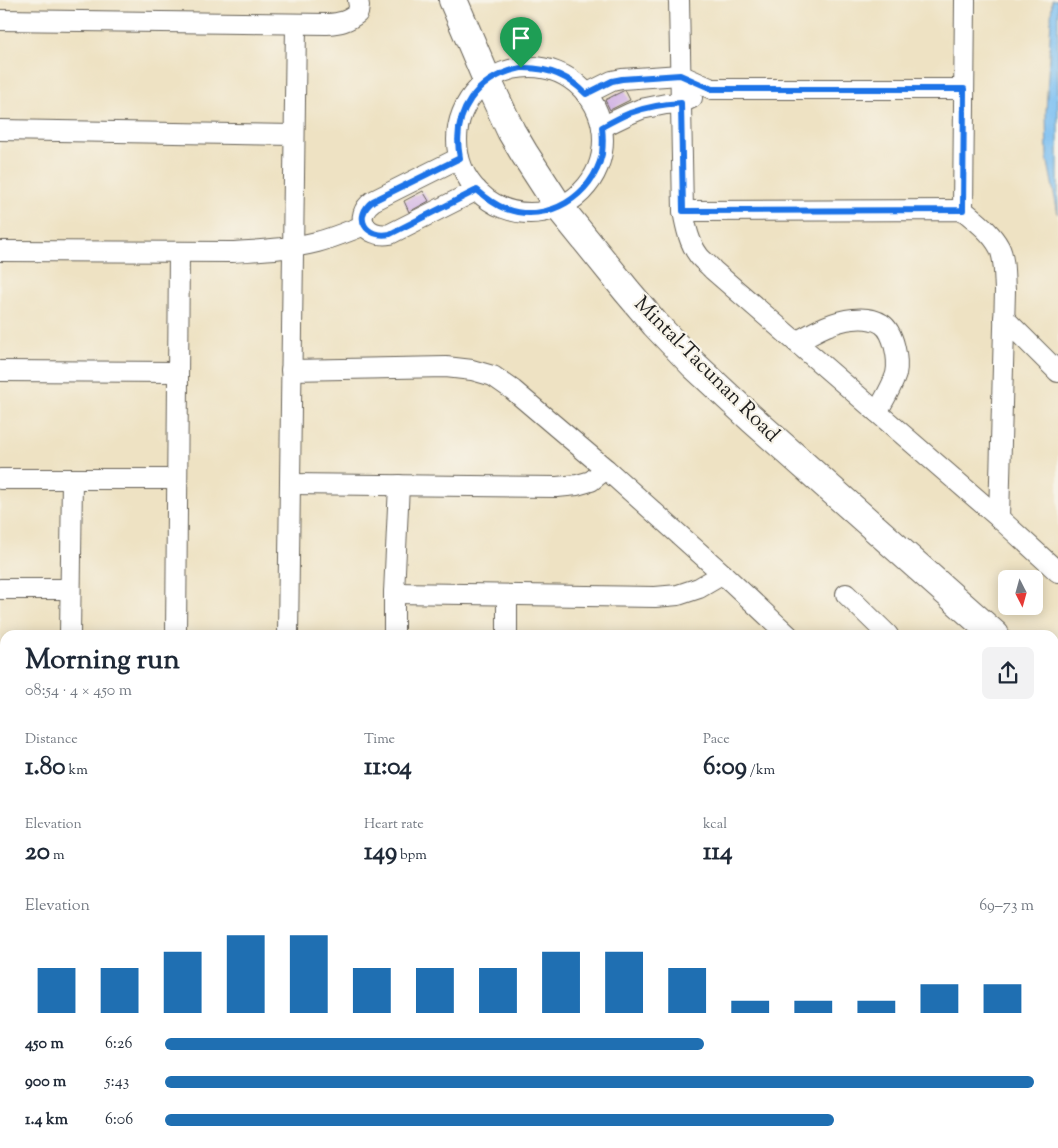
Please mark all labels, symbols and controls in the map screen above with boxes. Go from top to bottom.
pin [500,17,542,68]
icon: arrive [507,24,535,52]
street label: Mintal-Tacunan Road [626,290,786,450]
north arrow [998,570,1042,615]
map controls [998,570,1043,615]
text: Morning run [25,641,180,681]
button: share [982,647,1034,699]
text: 08:54 · 4 × 450 m [25,680,132,703]
text: Distance [25,730,78,750]
text: Time [364,730,395,750]
text: Pace [703,730,730,750]
text: 1.80 [25,750,66,786]
text: 11:04 [364,750,412,786]
text: 6:09 [703,750,747,786]
text: km [66,761,88,781]
text: /km [747,761,775,781]
text: Elevation [25,815,82,835]
text: Heart rate [364,815,424,835]
text: kcal [703,815,727,835]
text: 20 [25,835,50,871]
text: 149 [364,835,397,871]
text: 114 [703,835,733,871]
text: m [50,846,65,866]
text: bpm [397,846,427,866]
text: Elevation [25,895,90,918]
text: 69–73 m [979,895,1034,918]
text: 450 m [25,1033,64,1056]
text: 6:26 [105,1033,132,1056]
text: 900 m [25,1071,66,1094]
text: 5:43 [105,1071,129,1094]
text: 1.4 km [25,1109,68,1132]
text: 6:06 [105,1109,133,1132]

